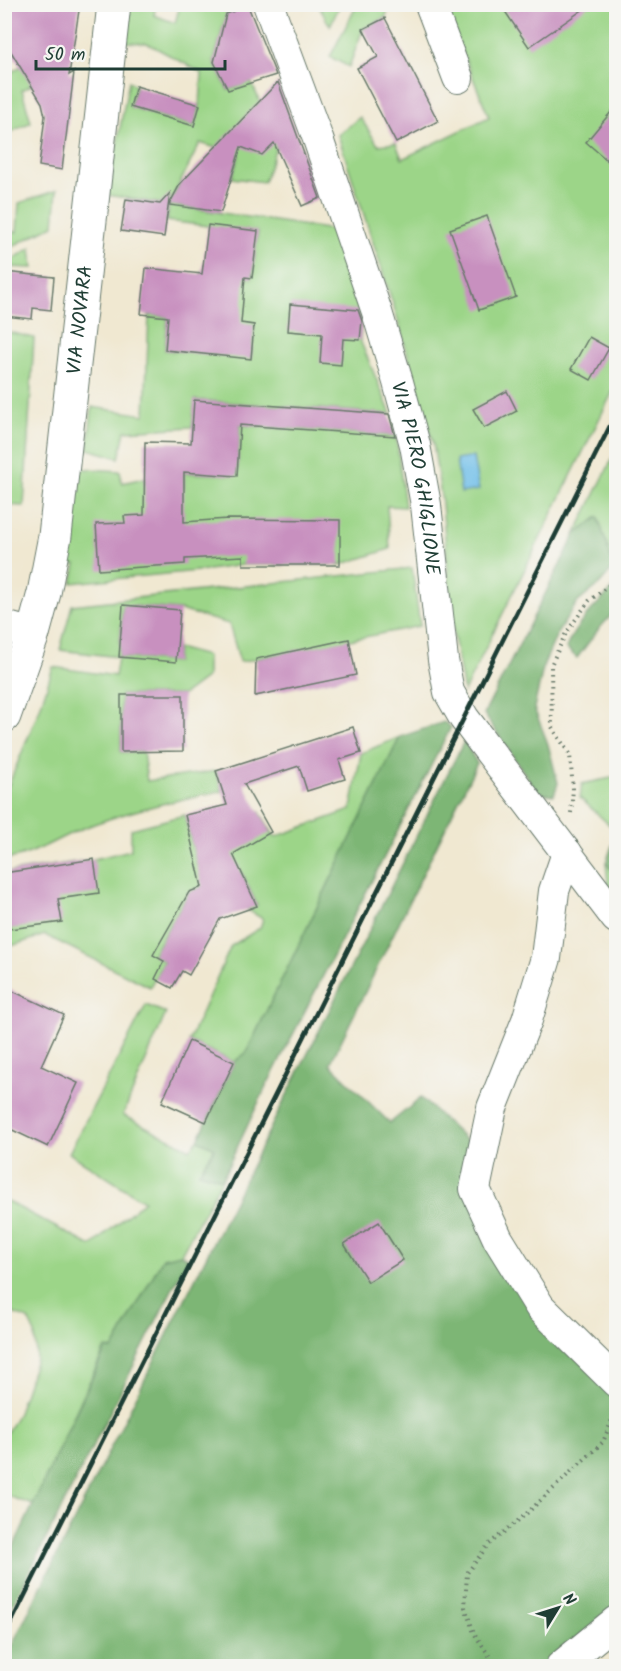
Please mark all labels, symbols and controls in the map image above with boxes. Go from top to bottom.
scale bar [36,33,225,71]
text: 50 m [45,41,85,70]
street label: VIA NOVARA [59,264,103,376]
street label: VIA PIERO GHIGLIONE [381,378,448,578]
north arrow [528,1578,588,1638]
text: N [556,1588,582,1611]

